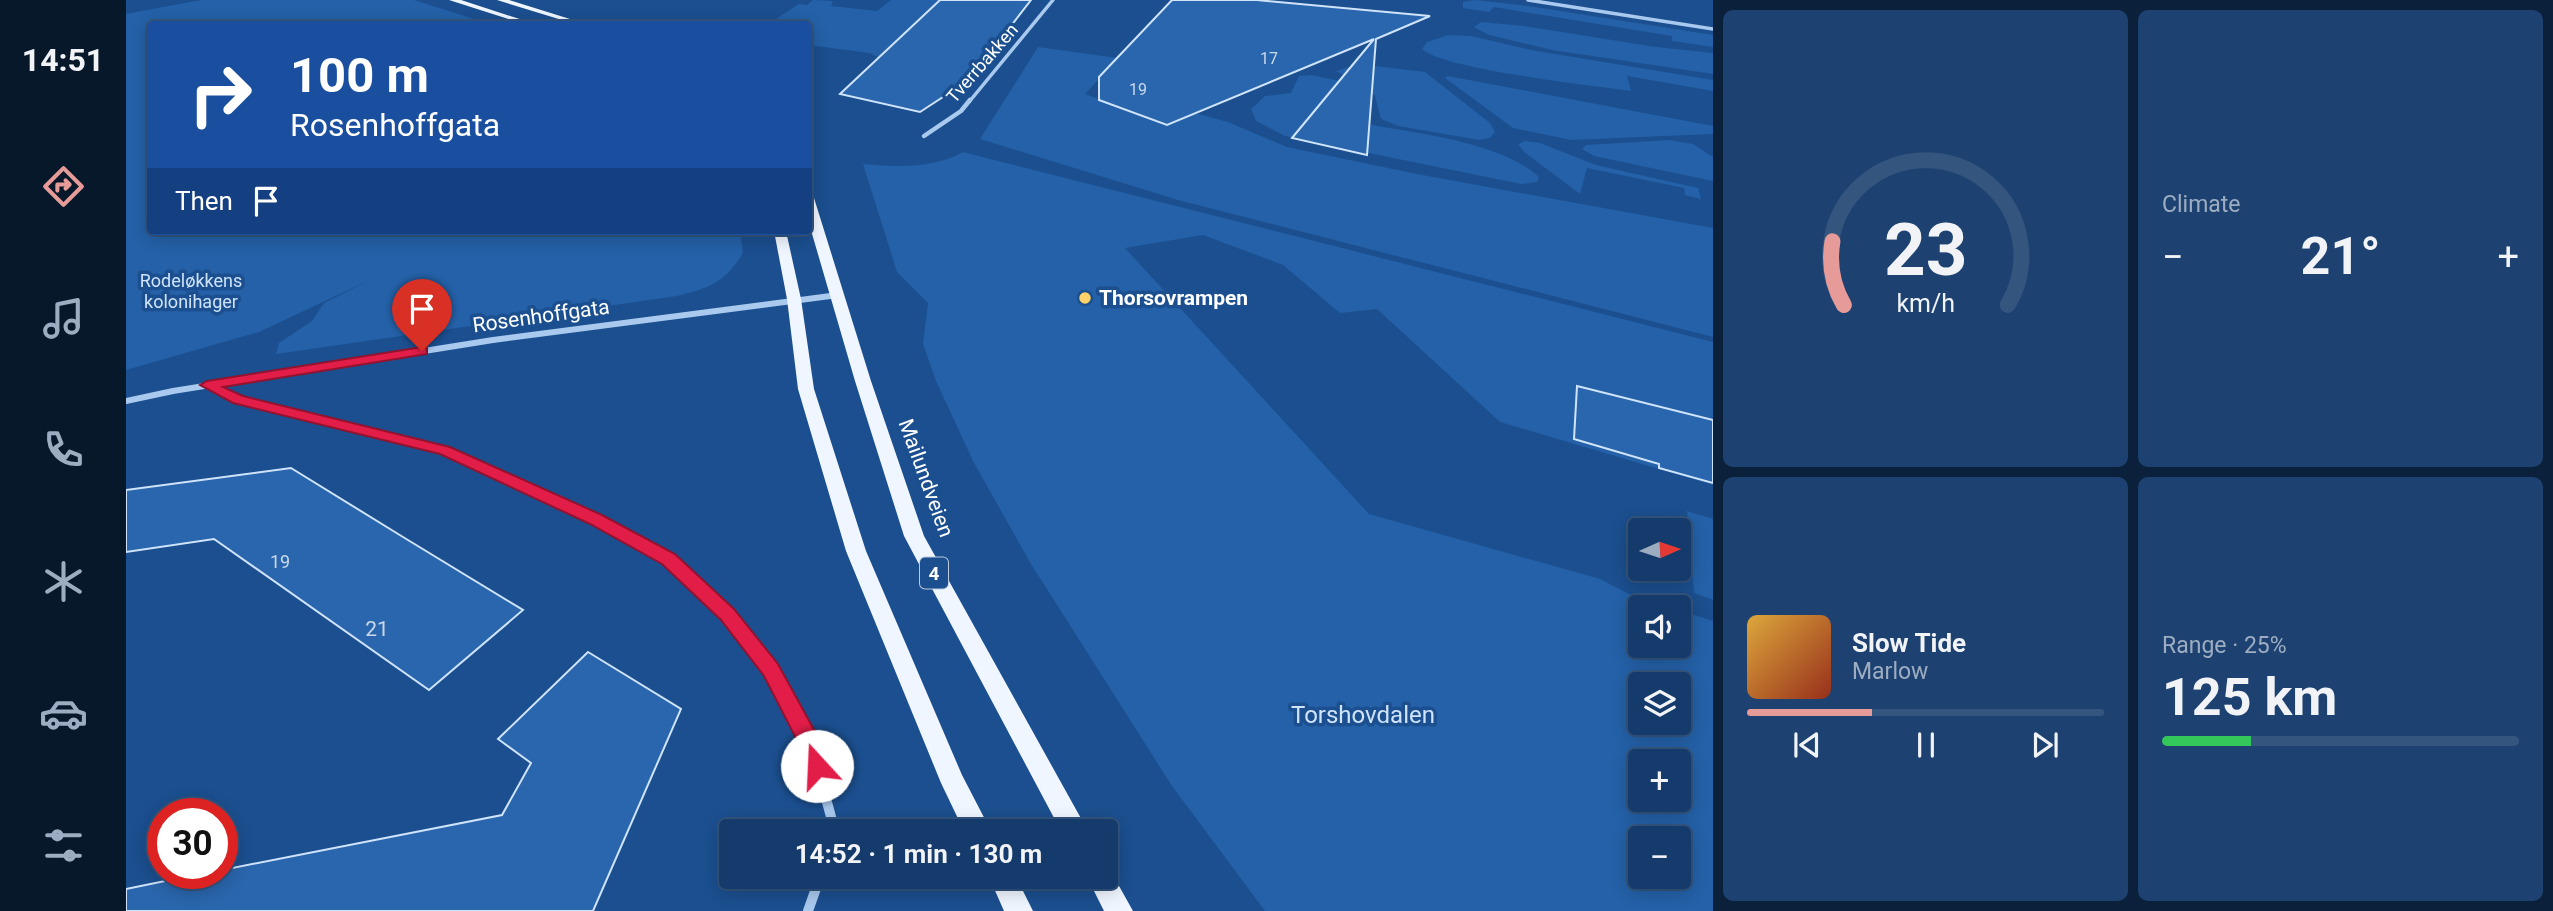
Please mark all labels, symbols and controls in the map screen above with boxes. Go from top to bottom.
street label: Tverrbakken [942,19,1022,107]
text: 14:51 [22,41,104,79]
text: 100 m [290,47,429,104]
icon: right [175,49,266,140]
house number: 17 [1260,49,1278,68]
house number: 19 [1129,80,1147,99]
text: Rosenhoffgata [290,106,500,144]
icon: directions [39,162,88,211]
icon: arrive [247,182,285,220]
text: Then [175,186,233,216]
text: Climate [2162,191,2241,218]
text: 23 [1884,207,1967,293]
text: 21° [2301,226,2381,287]
text: − [2162,235,2184,279]
text: + [2497,235,2519,279]
park label: Rodeløkkens kolonihager [140,270,242,312]
pin [392,279,452,351]
place label: Thorsovrampen [1099,286,1248,310]
text: km/h [1896,288,1955,317]
icon: arrive [403,290,441,328]
marker: Thorsovrampen [1077,290,1093,306]
icon: music [39,294,88,343]
street label: Rosenhoffgata [471,295,611,337]
street label: Mailundveien [894,416,958,540]
icon: phone [39,425,88,474]
north arrow [1628,518,1690,581]
map controls [1628,518,1691,889]
house number: 19 [270,551,290,572]
icon: climate [39,557,88,606]
road number: 4 [920,558,948,588]
button: sound [1628,595,1691,658]
house number: 21 [365,617,389,641]
text: Slow Tide [1852,628,1966,658]
text: Range · 25% [2162,632,2287,659]
text: Marlow [1852,658,1928,685]
text: 125 km [2162,667,2337,728]
button: layers [1628,672,1691,735]
icon: car [39,689,88,738]
park label: Torshovdalen [1291,701,1435,729]
icon: previous [1788,726,1826,764]
icon: pause [1907,726,1945,764]
icon: next [2026,726,2064,764]
position arrow [780,729,854,803]
button: + [1628,749,1691,812]
speed limit sign: 30 [147,798,238,889]
icon: filters [39,821,88,870]
button: − [1628,826,1691,889]
text: 14:52 · 1 min · 130 m [795,839,1042,869]

